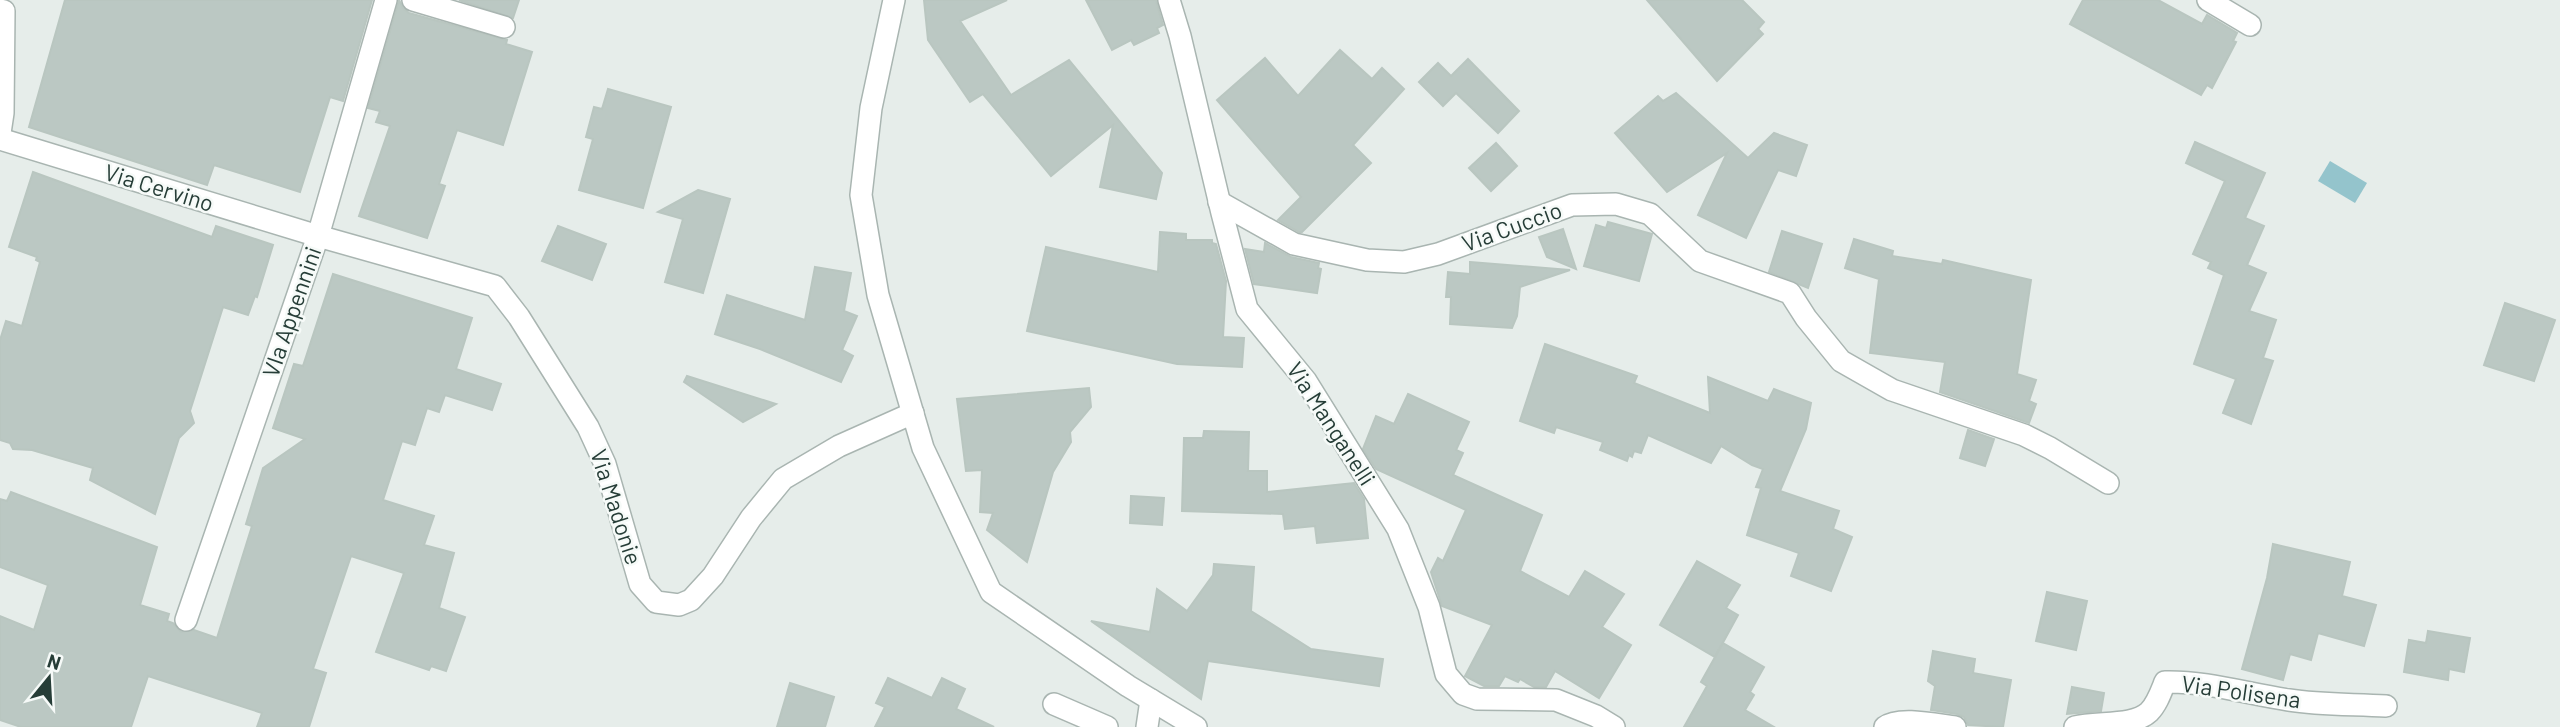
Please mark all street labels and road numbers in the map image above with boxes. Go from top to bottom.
street label: Via Cervino [101,157,217,217]
street label: Via Cuccio [1458,195,1565,257]
street label: VIa Appennini [256,243,326,381]
street label: Via Manganelli [1282,357,1382,490]
street label: Via Madonie [585,446,649,568]
street label: Via Polisena [2180,669,2303,713]

